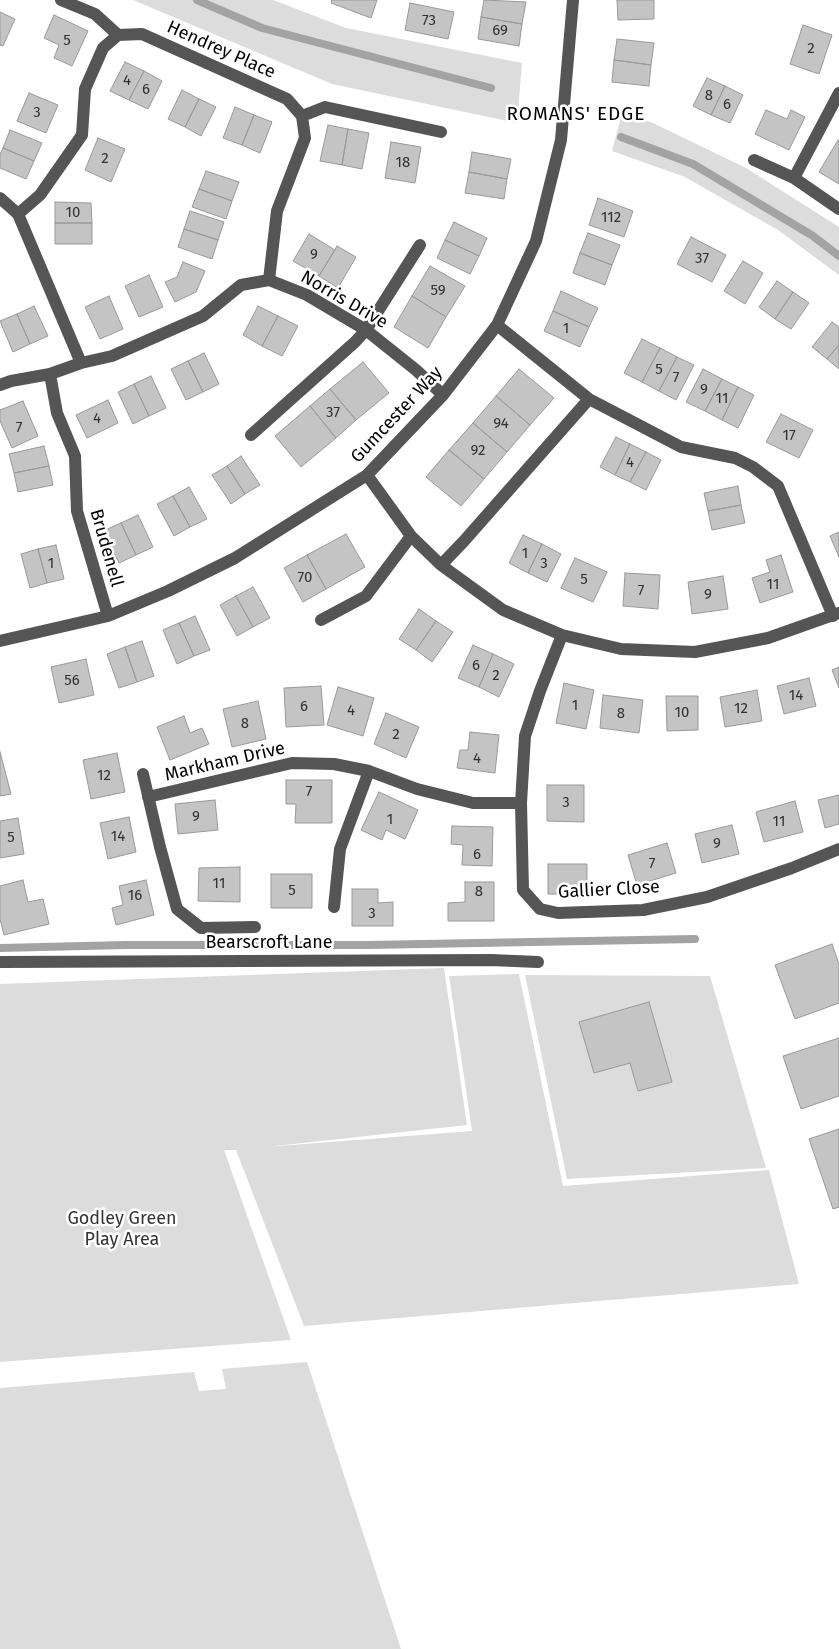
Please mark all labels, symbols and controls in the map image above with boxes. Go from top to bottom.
house number: 73 [422,12,436,30]
street label: Hendrey Place [163,16,279,84]
house number: 69 [492,22,508,40]
house number: 5 [63,32,71,50]
house number: 2 [807,40,815,58]
house number: 4 [123,72,131,90]
house number: 6 [142,81,150,99]
house number: 8 [705,87,713,105]
house number: 6 [723,96,731,114]
house number: 3 [33,104,41,122]
district label: ROMANS' EDGE [505,104,647,126]
house number: 2 [101,150,109,168]
house number: 18 [396,154,410,172]
house number: 10 [66,204,80,222]
house number: 112 [601,209,621,227]
house number: 9 [310,246,318,264]
house number: 37 [695,250,709,268]
street label: Norris Drive [297,266,391,334]
house number: 59 [430,282,446,300]
house number: 1 [563,320,569,338]
house number: 5 [655,361,663,379]
street label: Gumcester Way [347,362,447,468]
house number: 7 [673,369,679,387]
house number: 9 [700,381,708,399]
house number: 11 [716,390,728,408]
house number: 37 [326,404,340,422]
house number: 4 [93,410,101,428]
house number: 94 [493,415,509,433]
house number: 7 [16,419,22,437]
house number: 17 [782,427,796,445]
house number: 92 [471,442,485,460]
house number: 4 [626,454,634,472]
street label: Brudenell [85,507,127,589]
house number: 1 [522,545,528,563]
house number: 1 [48,555,54,573]
house number: 3 [540,555,548,573]
house number: 70 [298,569,312,587]
house number: 5 [580,571,588,589]
house number: 11 [767,576,779,594]
house number: 7 [638,582,644,600]
house number: 9 [704,586,712,604]
house number: 6 [472,657,480,675]
house number: 2 [492,667,500,685]
house number: 56 [64,672,80,690]
house number: 14 [789,687,803,705]
house number: 1 [572,697,578,715]
house number: 6 [300,698,308,716]
house number: 12 [734,700,748,718]
house number: 4 [347,702,355,720]
house number: 10 [675,704,689,722]
house number: 8 [617,705,625,723]
house number: 8 [241,715,249,733]
house number: 2 [392,726,400,744]
street label: Markham Drive [163,738,287,786]
house number: 4 [473,750,481,768]
house number: 12 [97,767,111,785]
house number: 7 [306,783,312,801]
house number: 3 [562,794,570,812]
house number: 9 [192,808,200,826]
house number: 1 [387,811,393,829]
house number: 11 [773,813,785,831]
house number: 14 [111,828,125,846]
house number: 5 [7,829,15,847]
house number: 9 [713,835,721,853]
house number: 6 [473,846,481,864]
house number: 7 [649,855,655,873]
house number: 11 [213,875,225,893]
street label: Gallier Close [558,877,660,903]
house number: 5 [288,882,296,900]
house number: 8 [475,883,483,901]
house number: 16 [128,887,142,905]
house number: 3 [368,905,376,923]
street label: Bearscroft Lane [205,932,333,954]
park label: Godley Green Play Area [67,1208,177,1250]

